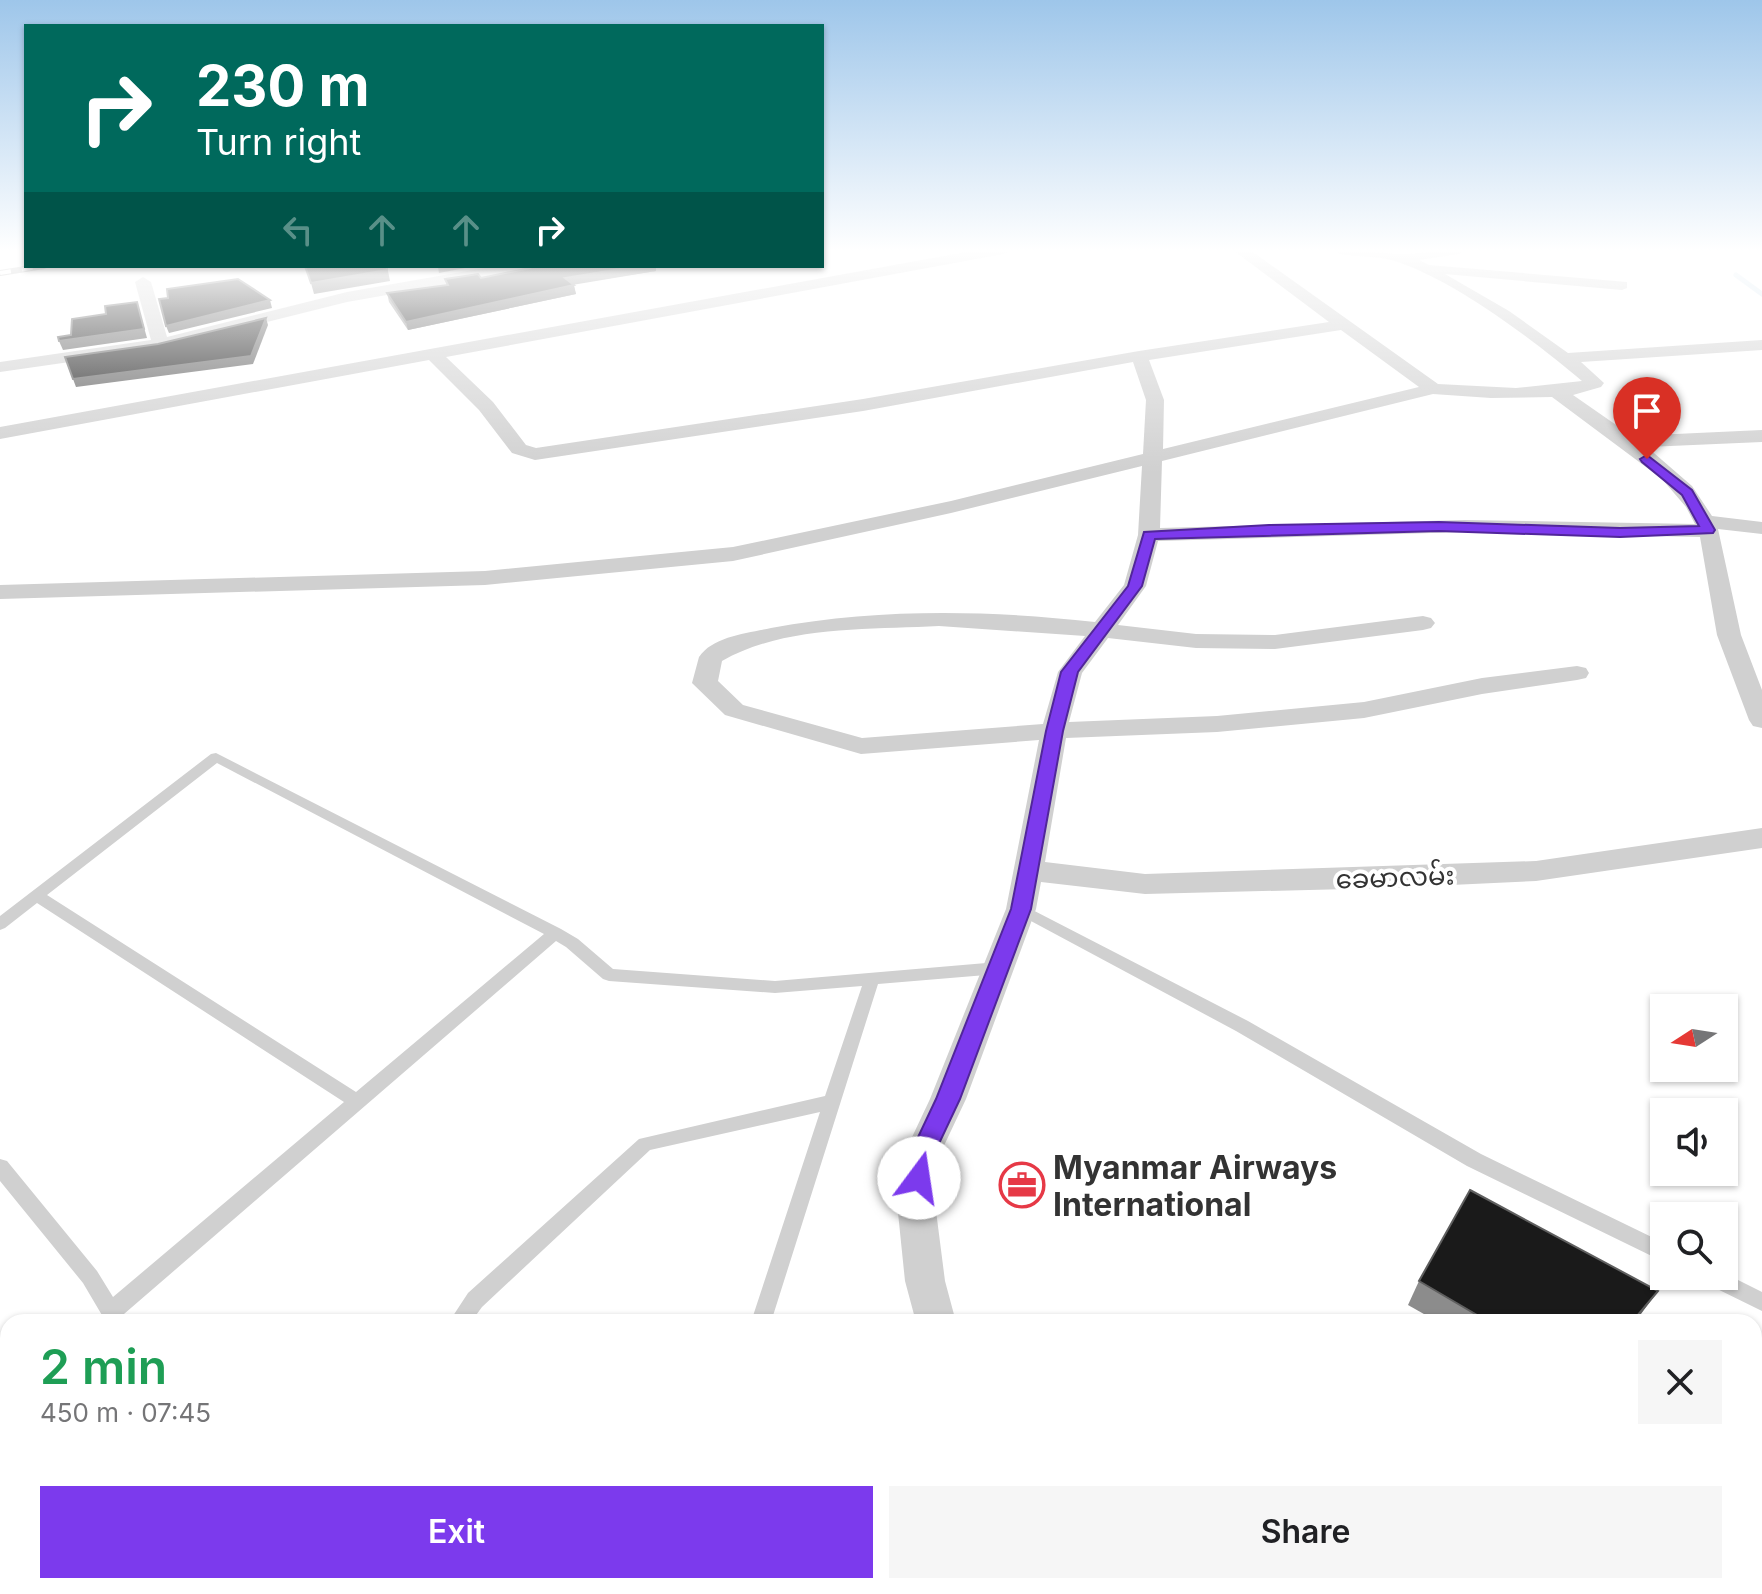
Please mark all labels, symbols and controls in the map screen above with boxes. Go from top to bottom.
text: 230 m [196,52,370,120]
icon: right [64,56,168,160]
text: Turn right [196,120,361,164]
icon: left [276,208,320,252]
icon: ahead [360,208,404,252]
icon: ahead [444,208,488,252]
icon: right [528,208,572,252]
pin [1613,377,1681,459]
icon: arrive [1625,389,1669,433]
street label: ခေမာလမ်း [1335,858,1455,895]
north arrow [1650,994,1738,1082]
map controls [1650,994,1738,1290]
button: sound [1650,1098,1738,1186]
position arrow [877,1136,961,1220]
place label: Myanmar Airways International [1053,1148,1337,1224]
office icon: Myanmar Airways International [998,1161,1046,1209]
button: search [1650,1202,1738,1290]
text: 2 min [40,1337,167,1396]
button: close [1638,1340,1722,1424]
text: 450 m · 07:45 [40,1397,211,1428]
button: Exit [40,1486,873,1578]
button: Share [889,1486,1722,1578]

